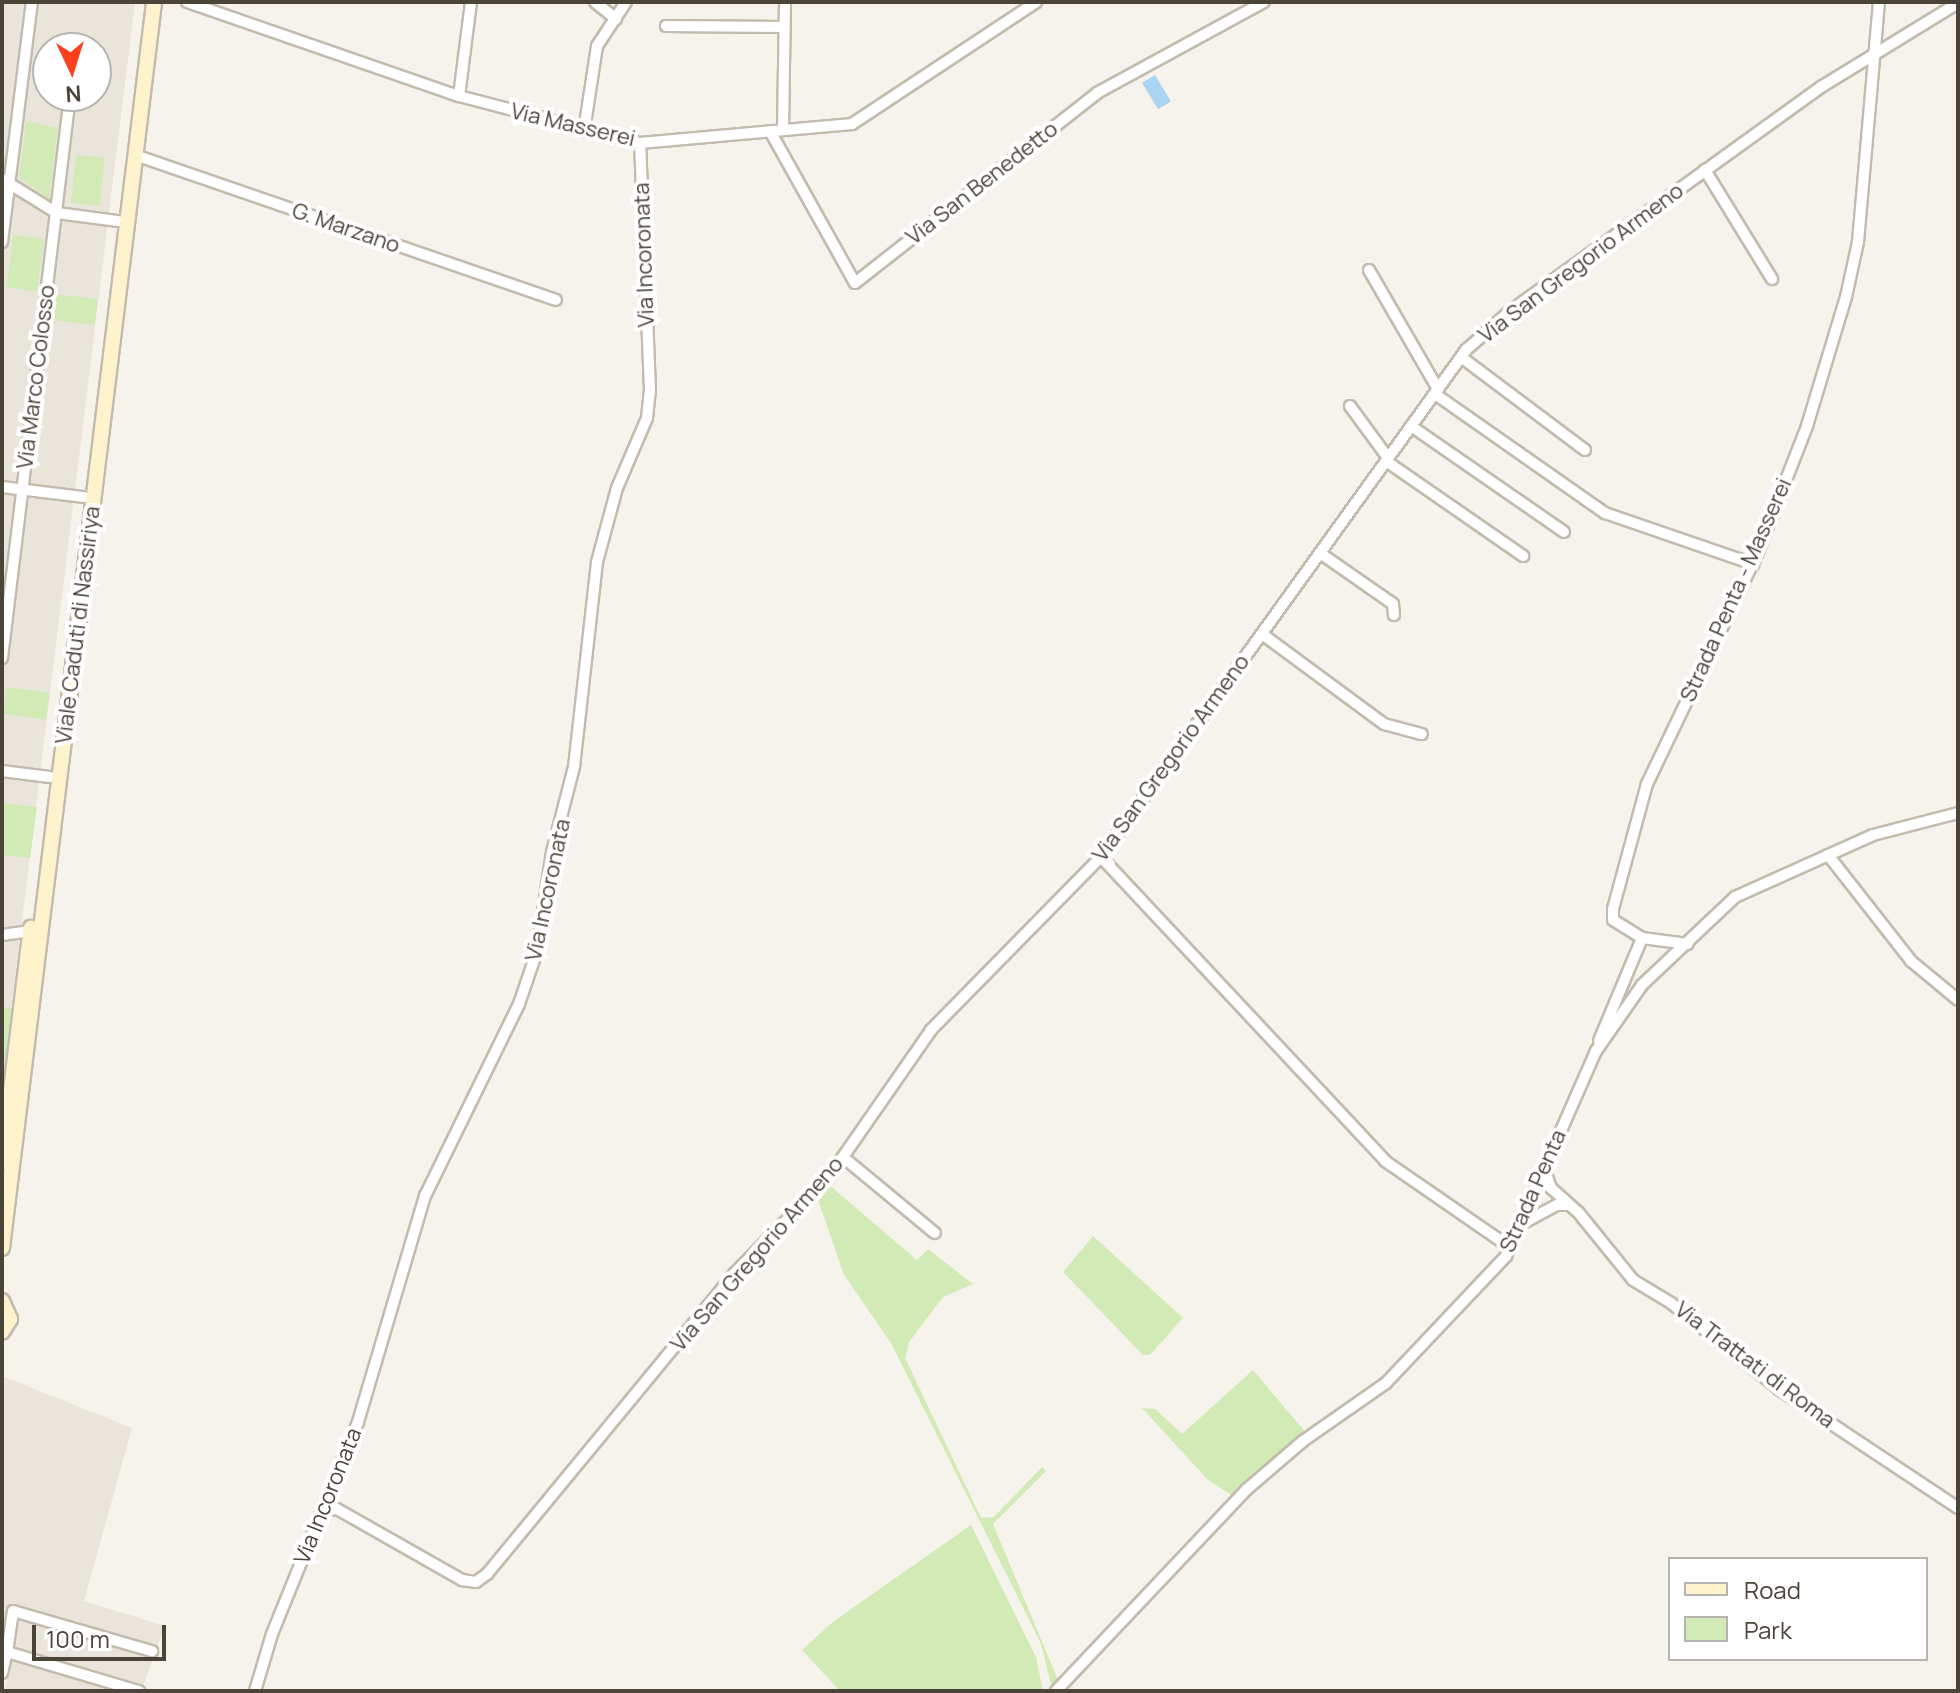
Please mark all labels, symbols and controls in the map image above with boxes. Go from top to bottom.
north arrow [32,32,112,112]
text: N [65,78,82,109]
street label: Via Masserei [508,98,638,152]
street label: Via San Benedetto [901,116,1063,250]
street label: Via San Gregorio Armeno [1473,177,1689,349]
street label: Via Incoronata [628,182,660,328]
street label: G. Marzano [289,197,403,259]
street label: Via Marco Colosso [12,283,60,471]
street label: Strada Penta - Masserei [1675,474,1797,706]
street label: Viale Caduti di Nassiriya [50,505,106,745]
street label: Via San Gregorio Armeno [1087,649,1255,867]
street label: Via Incoronata [520,817,576,963]
street label: Strada Penta [1494,1126,1572,1256]
street label: Via San Gregorio Armeno [665,1151,849,1357]
street label: Via Trattati di Roma [1670,1296,1840,1434]
street label: Via Incoronata [289,1424,367,1568]
legend [1668,1557,1928,1661]
text: Road [1744,1573,1801,1606]
scale bar [36,1609,170,1659]
text: Park [1744,1613,1792,1646]
text: 100 m [46,1622,110,1655]

